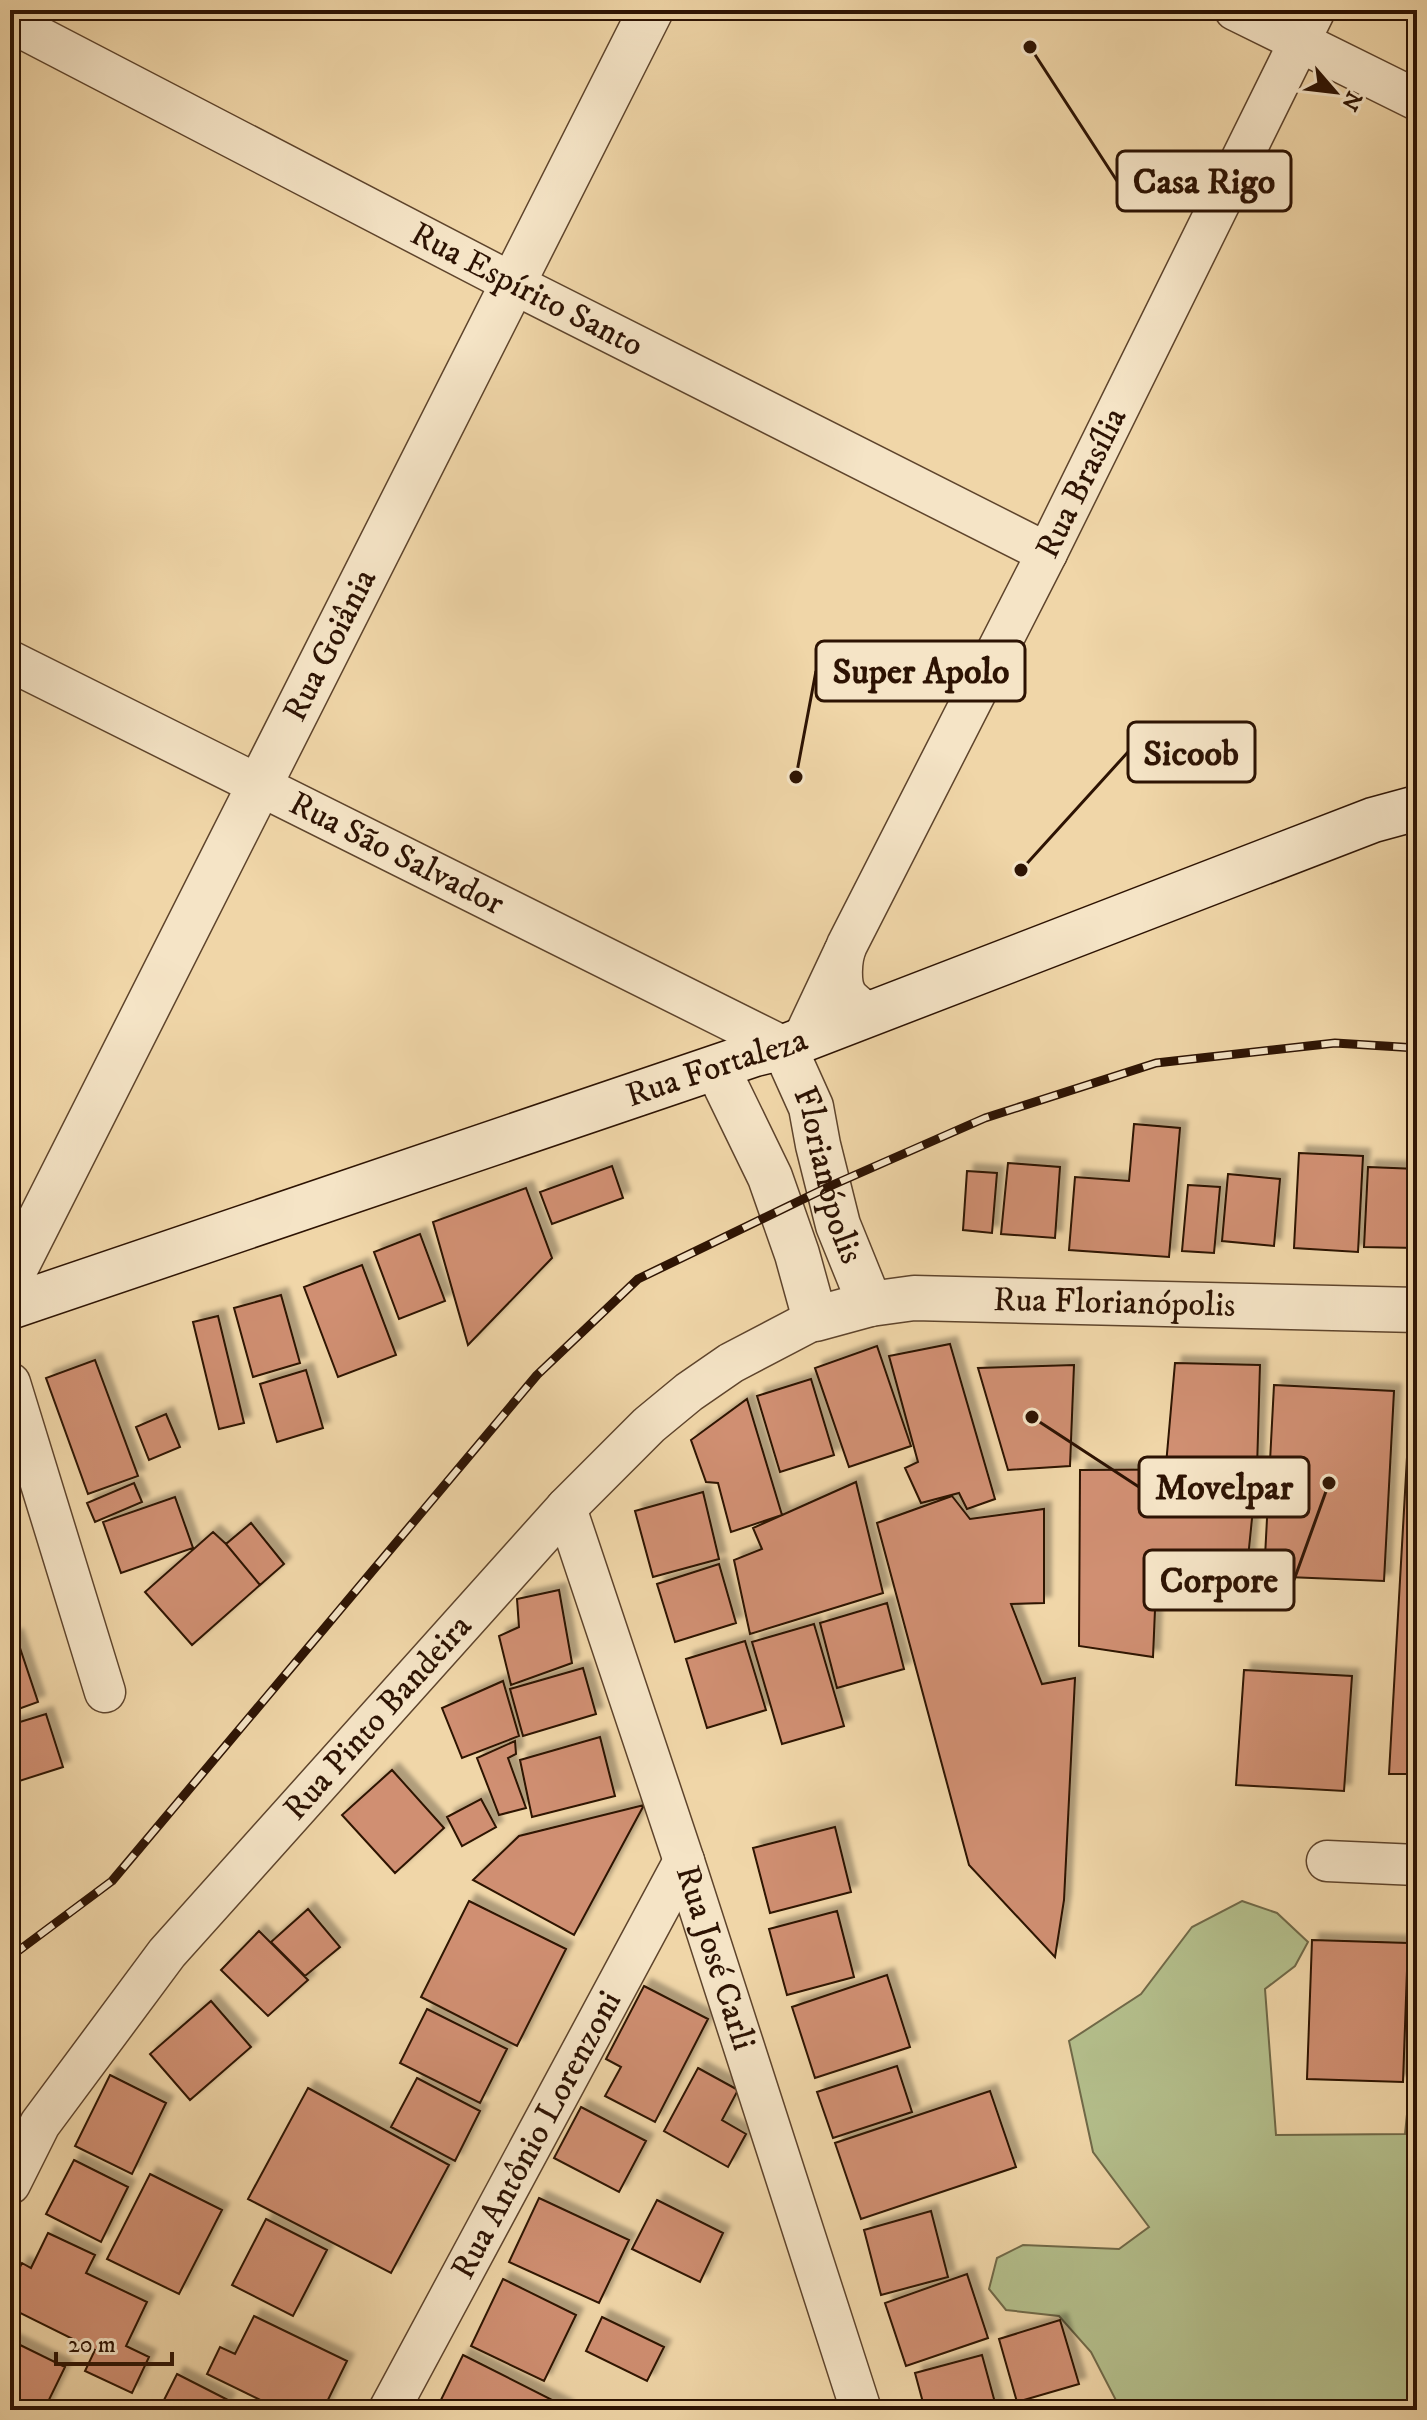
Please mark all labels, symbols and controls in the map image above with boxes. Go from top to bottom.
north arrow [1295,52,1375,132]
text: N [1335,86,1367,115]
callout: Casa Rigo [1117,151,1291,211]
text: Casa Rigo [1133,160,1275,205]
street label: Rua Espírito Santo [403,213,650,367]
street label: Rua Brasília [1027,400,1137,565]
street label: Rua Goiânia [274,562,386,729]
callout: Super Apolo [816,641,1025,701]
text: Super Apolo [833,650,1009,695]
callout: Sicoob [1128,722,1255,782]
text: Sicoob [1143,732,1239,777]
street label: Rua São Salvador [282,783,511,925]
street label: Rua Fortaleza [620,1019,814,1117]
street label: Florianópolis [783,1080,872,1270]
street label: Rua Florianópolis [993,1279,1236,1327]
callout: Movelpar [1139,1457,1309,1517]
text: Movelpar [1155,1466,1294,1511]
callout: Corpore [1144,1550,1294,1610]
text: Corpore [1160,1559,1278,1604]
street label: Rua Pinto Bandeira [275,1606,481,1829]
street label: Rua José Carli [666,1860,765,2055]
street label: Rua Antônio Lorenzoni [442,1984,631,2287]
scale bar [56,2316,172,2366]
text: 20 m [68,2330,116,2360]

